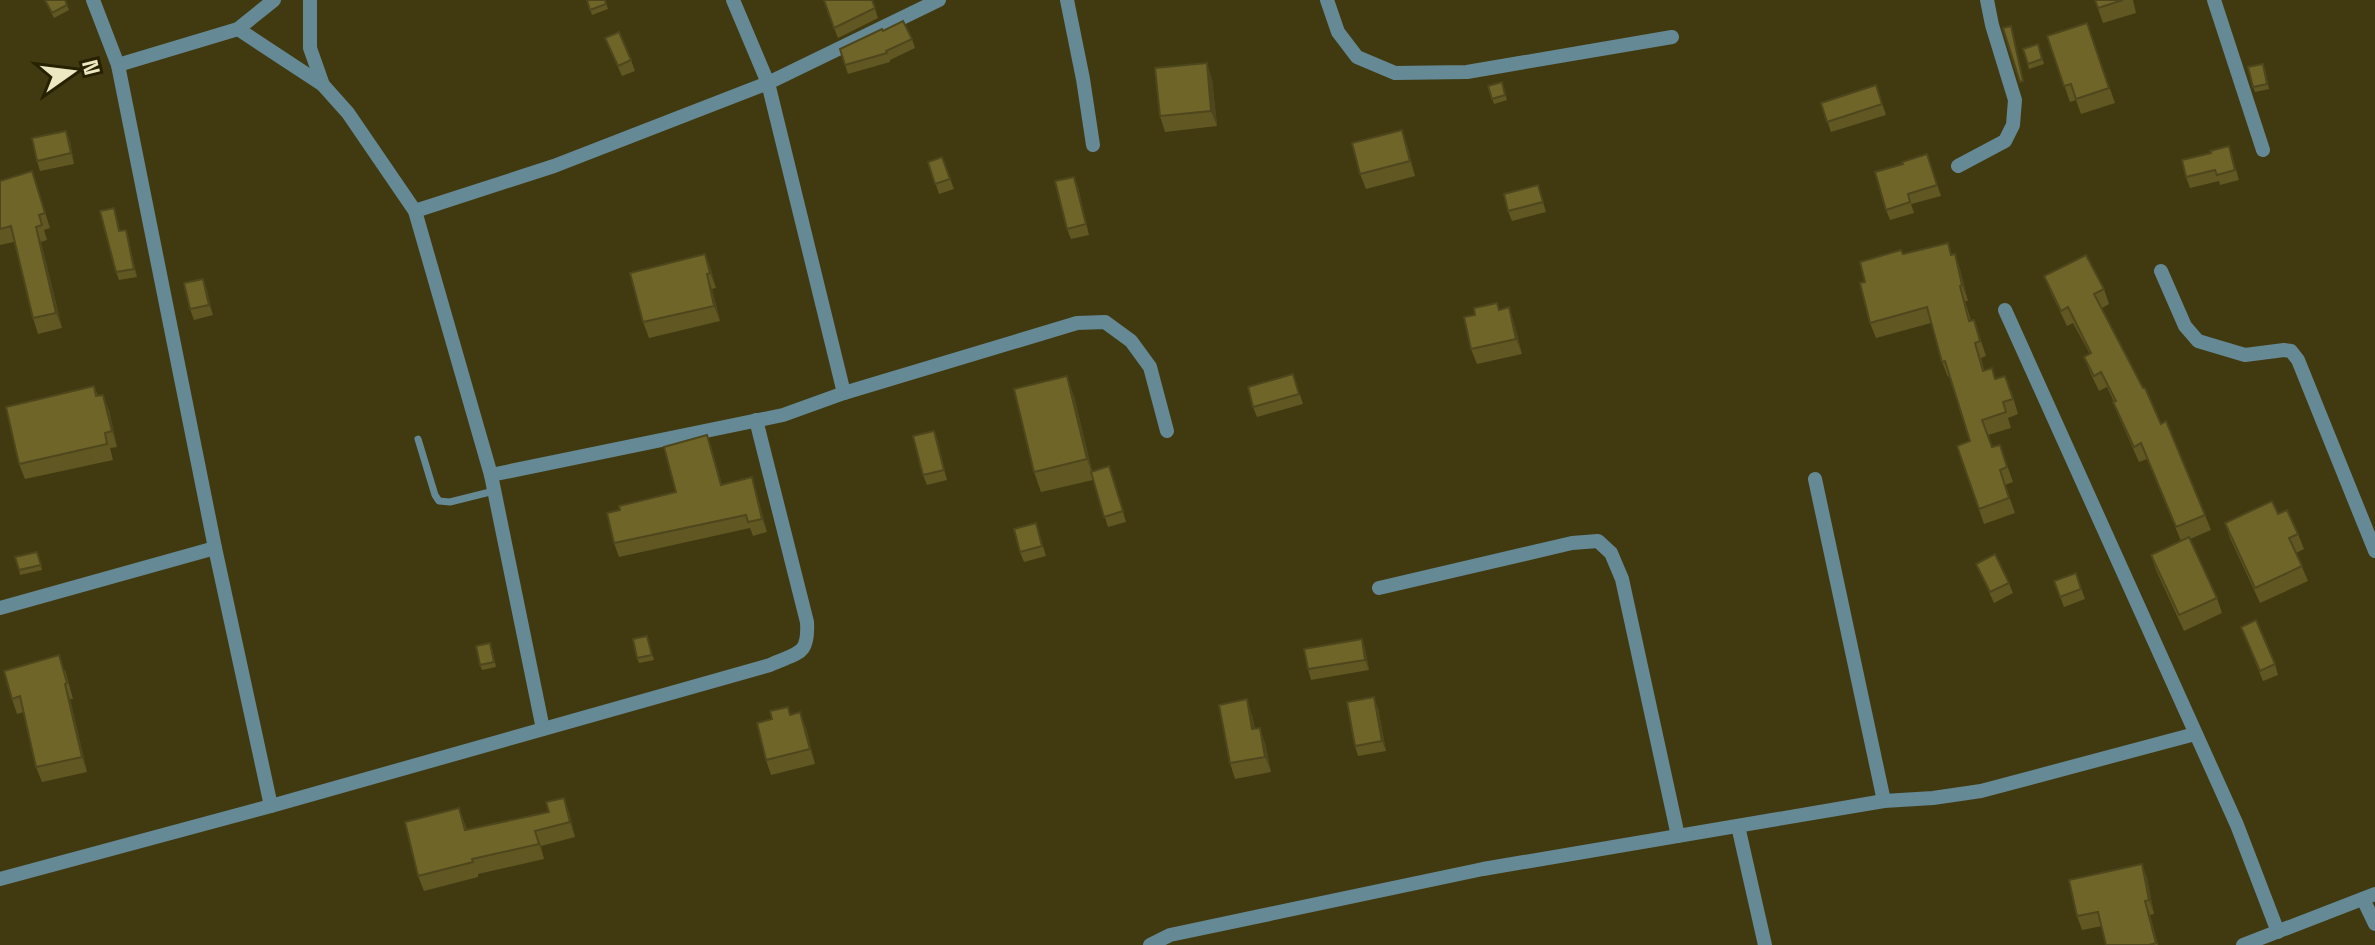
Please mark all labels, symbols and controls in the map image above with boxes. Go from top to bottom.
north arrow [32,32,112,112]
text: N [76,57,107,78]

